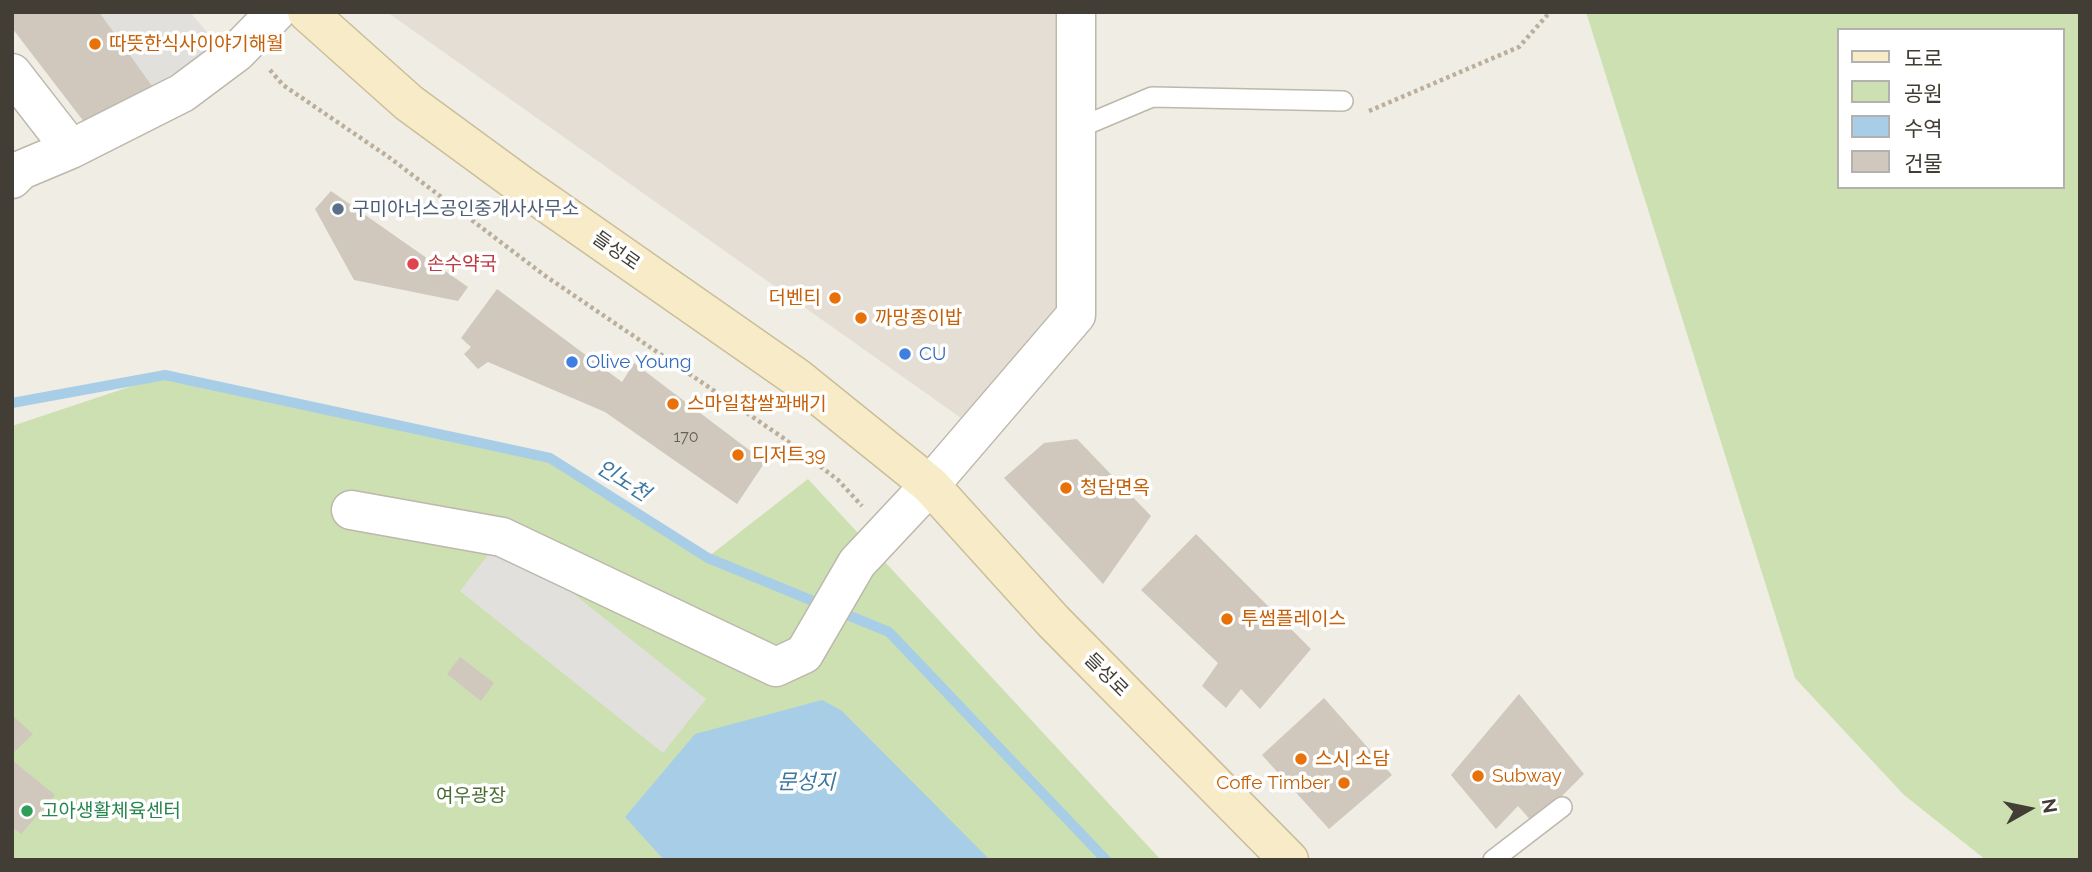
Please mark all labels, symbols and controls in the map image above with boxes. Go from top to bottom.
legend [1836,28,2064,189]
place label: 따뜻한식사이야기해월 [109,33,284,55]
marker: 따뜻한식사이야기해월 [87,36,103,52]
text: 도로 [1904,46,1943,71]
text: 공원 [1904,81,1943,106]
text: 수역 [1904,116,1943,141]
text: 건물 [1904,151,1943,176]
place label: 구미아너스공인중개사사무소 [352,198,579,220]
marker: 구미아너스공인중개사사무소 [330,201,346,217]
street label: 들성로 [588,227,644,275]
place label: 손수약국 [427,253,497,275]
marker: 손수약국 [405,256,421,272]
place label: 더벤티 [769,287,821,309]
marker: 더벤티 [827,290,843,306]
place label: 까망종이밥 [875,307,962,329]
marker: 까망종이밥 [853,310,869,326]
place label: CU [919,343,946,365]
marker: CU [897,346,913,362]
place label: Olive Young [586,351,691,373]
marker: Olive Young [564,354,580,370]
place label: 스마일찹쌀꽈배기 [687,393,827,415]
marker: 스마일찹쌀꽈배기 [665,396,681,412]
house number: 170 [673,427,699,447]
place label: 디저트39 [752,444,826,466]
marker: 디저트39 [730,447,746,463]
water label: 인노천 [592,455,654,507]
place label: 청담면옥 [1080,477,1150,499]
marker: 청담면옥 [1058,480,1074,496]
place label: 투썸플레이스 [1241,608,1346,630]
marker: 투썸플레이스 [1219,611,1235,627]
street label: 들성로 [1079,648,1133,702]
place label: 스시 소담 [1315,748,1390,770]
marker: 스시 소담 [1293,751,1309,767]
place label: Subway [1492,765,1562,787]
marker: Subway [1470,768,1486,784]
water label: 문성지 [777,770,835,796]
place label: Coffe Timber [1216,772,1330,794]
north arrow [1994,774,2064,844]
marker: Coffe Timber [1336,775,1352,791]
park label: 여우광장 [436,785,506,807]
text: N [2038,797,2062,815]
place label: 고아생활체육센터 [41,800,181,822]
marker: 고아생활체육센터 [19,803,35,819]

